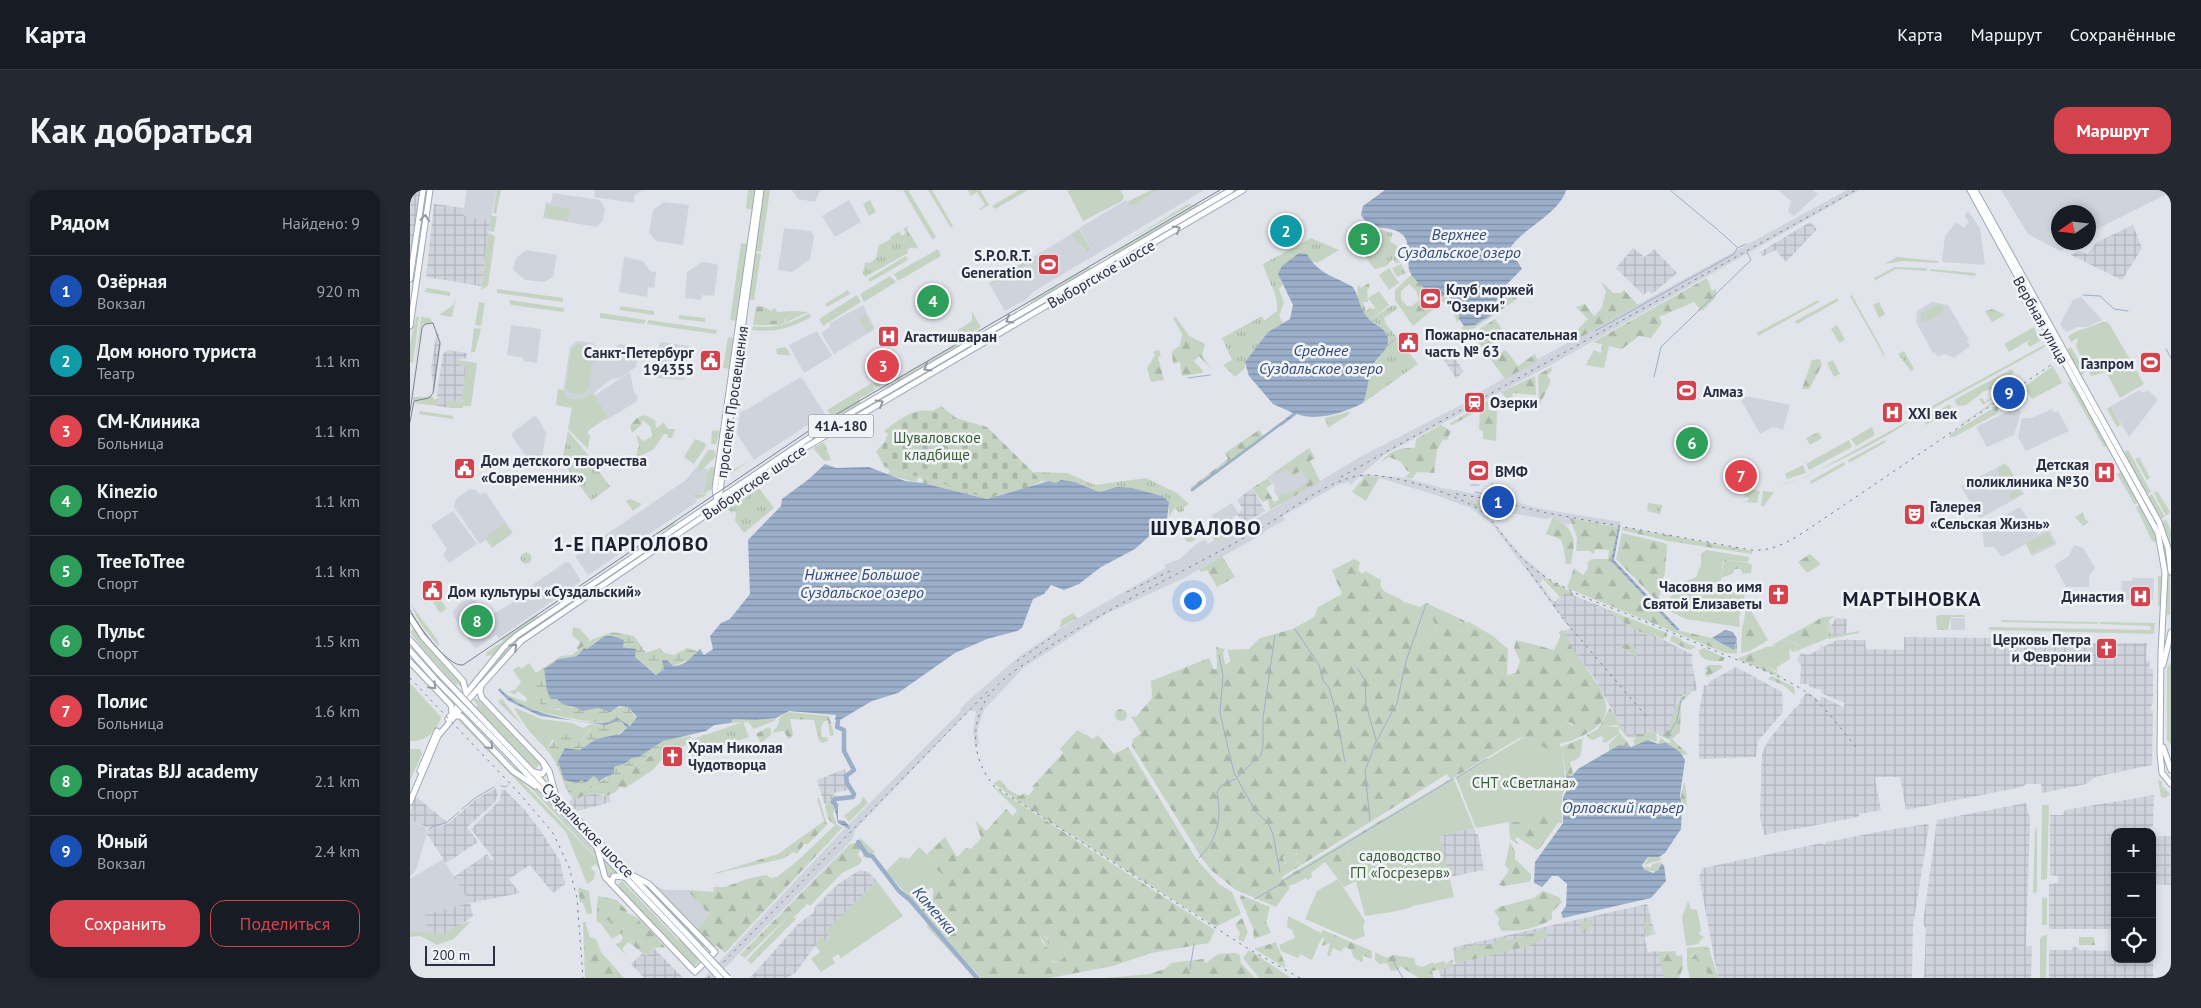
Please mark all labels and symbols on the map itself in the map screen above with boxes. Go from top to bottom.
north arrow [2051,205,2096,250]
pin: 2 [1270,212,1302,250]
one-way arrow [420,214,430,223]
pin: 5 [1348,220,1380,258]
water label: Верхнее Суздальское озеро [1397,224,1521,262]
one-way arrow [1172,225,1181,235]
street label: Выборгское шоссе [1044,235,1158,313]
place label: S.P.O.R.T. Generation [961,246,1032,282]
sports icon: S.P.O.R.T. Generation [1036,252,1060,276]
street label: Вербная улица [2009,273,2073,367]
place label: Клуб моржей "Озерки" [1446,280,1534,316]
pin: 4 [917,282,949,320]
sports icon: Клуб моржей "Озерки" [1418,286,1442,310]
one-way arrow [1005,313,1014,323]
hospital icon: Агастишваран [876,324,900,348]
street label: проспект Просвещения [712,325,752,479]
place label: Пожарно-спасательная часть № 63 [1425,325,1578,361]
place label: Агастишваран [904,327,997,346]
public building icon: Пожарно-спасательная часть № 63 [1397,331,1421,355]
water label: Среднее Суздальское озеро [1259,340,1383,378]
place label: Санкт-Петербург 194355 [584,343,694,379]
pin: 3 [867,347,899,385]
public building icon: Санкт-Петербург 194355 [698,349,722,373]
sports icon: Газпром [2138,351,2162,375]
place label: Газпром [2081,354,2134,373]
one-way arrow [923,361,932,371]
pin: 9 [1993,374,2025,412]
sports icon: Алмаз [1675,379,1699,403]
place label: Алмаз [1703,382,1743,401]
station icon: Озерки [1462,390,1486,414]
place label: Озерки [1490,393,1538,412]
one-way arrow [875,399,884,409]
hospital icon: XXI век [1880,401,1904,425]
place label: XXI век [1908,404,1958,423]
road number: 41А-180 [808,415,874,438]
pin: 6 [1676,424,1708,462]
park label: Шуваловское кладбище [893,428,981,464]
street label: Выборгское шоссе [698,440,810,524]
place label: Дом детского творчества «Современник» [481,451,647,487]
place label: Детская поликлиника №30 [1966,455,2089,491]
public building icon: Дом детского творчества «Современник» [453,457,477,481]
pin: 7 [1725,457,1757,495]
sports icon: ВМФ [1467,459,1491,483]
hospital icon: Детская поликлиника №30 [2093,461,2117,485]
place label: ВМФ [1495,462,1528,481]
pin: 1 [1482,483,1514,521]
place label: Галерея «Сельская Жизнь» [1930,497,2050,533]
theatre icon: Галерея «Сельская Жизнь» [1902,503,1926,527]
district label: ШУВАЛОВО [1150,515,1262,541]
district label: 1-Е ПАРГОЛОВО [553,531,709,557]
water label: Нижнее Большое Суздальское озеро [800,564,924,602]
place label: Часовня во имя Святой Елизаветы [1643,577,1762,613]
public building icon: Дом культуры «Суздальский» [420,579,444,603]
place label: Дом культуры «Суздальский» [448,582,641,601]
church icon: Часовня во имя Святой Елизаветы [1766,583,1790,607]
hospital icon: Династия [2128,584,2152,608]
district label: МАРТЫНОВКА [1842,586,1982,612]
place label: Династия [2062,587,2124,606]
your location [1180,588,1206,614]
pin: 8 [461,602,493,640]
place label: Церковь Петра и Февронии [1993,630,2091,666]
church icon: Церковь Петра и Февронии [2095,636,2119,660]
one-way arrow [508,644,517,653]
one-way arrow [427,681,436,690]
place label: Храм Николая Чудотворца [688,738,783,774]
one-way arrow [484,741,493,750]
church icon: Храм Николая Чудотворца [660,744,684,768]
park label: СНТ «Светлана» [1472,773,1576,792]
street label: Суздальское шоссе [538,778,638,882]
water label: Орловский карьер [1562,797,1684,817]
park label: садоводство ГП «Госрезерв» [1350,846,1450,882]
water label: Каменка [909,882,961,938]
scale bar [425,943,495,966]

